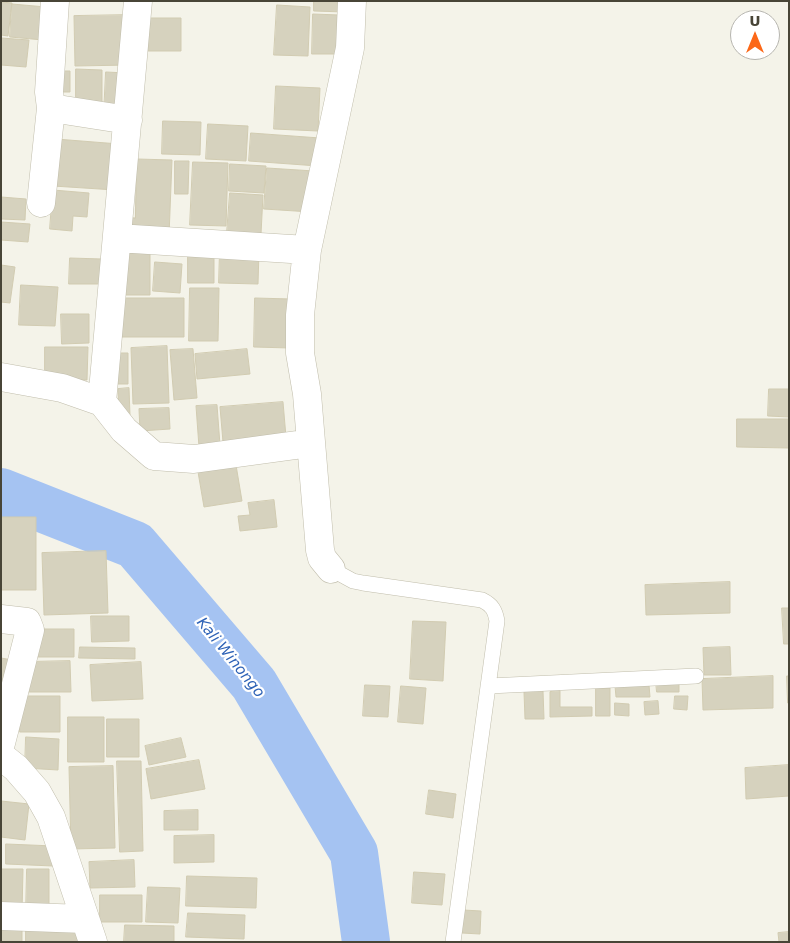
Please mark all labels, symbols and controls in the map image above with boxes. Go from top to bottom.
north arrow [730,10,780,60]
text: U [749,13,761,29]
water label: Kali Winongo [192,614,268,702]

